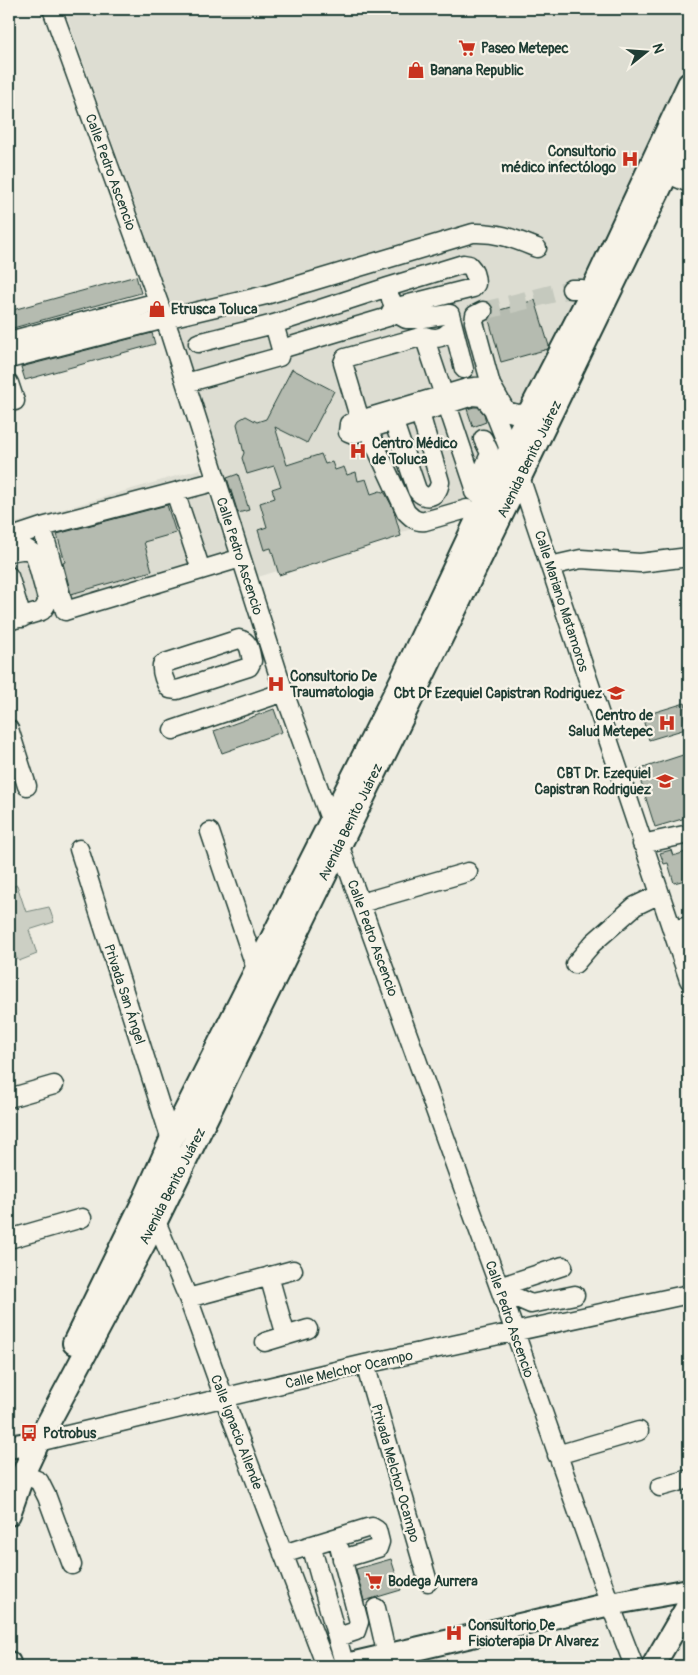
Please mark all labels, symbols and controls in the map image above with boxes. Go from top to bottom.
north arrow [620,28,670,78]
supermarket icon: Paseo Metepec [457,38,477,58]
place label: Paseo Metepec [481,40,569,57]
text: N [648,41,667,55]
shop icon: Banana Republic [406,60,426,80]
place label: Banana Republic [430,62,524,79]
street label: Calle Pedro Ascencio [82,112,140,233]
place label: Consultorio médico infectólogo [501,143,616,176]
hospital icon: Consultorio médico infectólogo [620,149,640,169]
shop icon: Etrusca Toluca [147,299,167,319]
place label: Etrusca Toluca [171,301,258,318]
street label: Avenida Benito Juárez [494,398,565,521]
place label: Centro Médico de Toluca [372,435,458,468]
hospital icon: Centro Médico de Toluca [348,441,368,461]
street label: Calle Pedro Ascencio [212,495,267,618]
street label: Calle Mariano Matamoros [531,528,593,675]
place label: Consultorio De Traumatologia [289,668,378,701]
hospital icon: Consultorio De Traumatologia [266,674,286,694]
school or university icon: Cbt Dr Ezequiel Capistran Rodriguez [606,683,626,703]
place label: Cbt Dr Ezequiel Capistran Rodriguez [394,685,603,702]
place label: Centro de Salud Metepec [568,707,654,740]
hospital icon: Centro de Salud Metepec [657,713,677,733]
street label: Avenida Benito Juárez [315,761,386,884]
place label: CBT Dr. Ezequiel Capistran Rodriguez [535,765,652,798]
school or university icon: CBT Dr. Ezequiel Capistran Rodriguez [655,771,675,791]
street label: Calle Pedro Ascencio [344,878,402,999]
street label: Privada San Ángel [100,942,150,1046]
street label: Avenida Benito Juárez [136,1125,209,1247]
street label: Calle Pedro Ascencio [482,1258,538,1380]
street label: Calle Melchor Ocampo [284,1346,415,1392]
street label: Calle Ignacio Allende [207,1372,266,1492]
street label: Privada Melchor Ocampo [368,1402,424,1545]
bus stop icon: Potrobus [19,1423,39,1443]
place label: Potrobus [43,1425,97,1442]
supermarket icon: Bodega Aurrera [364,1571,384,1591]
place label: Bodega Aurrera [388,1573,478,1590]
place label: Consultorio De Fisioterapia Dr Alvarez [468,1617,600,1650]
hospital icon: Consultorio De Fisioterapia Dr Alvarez [444,1623,464,1643]

